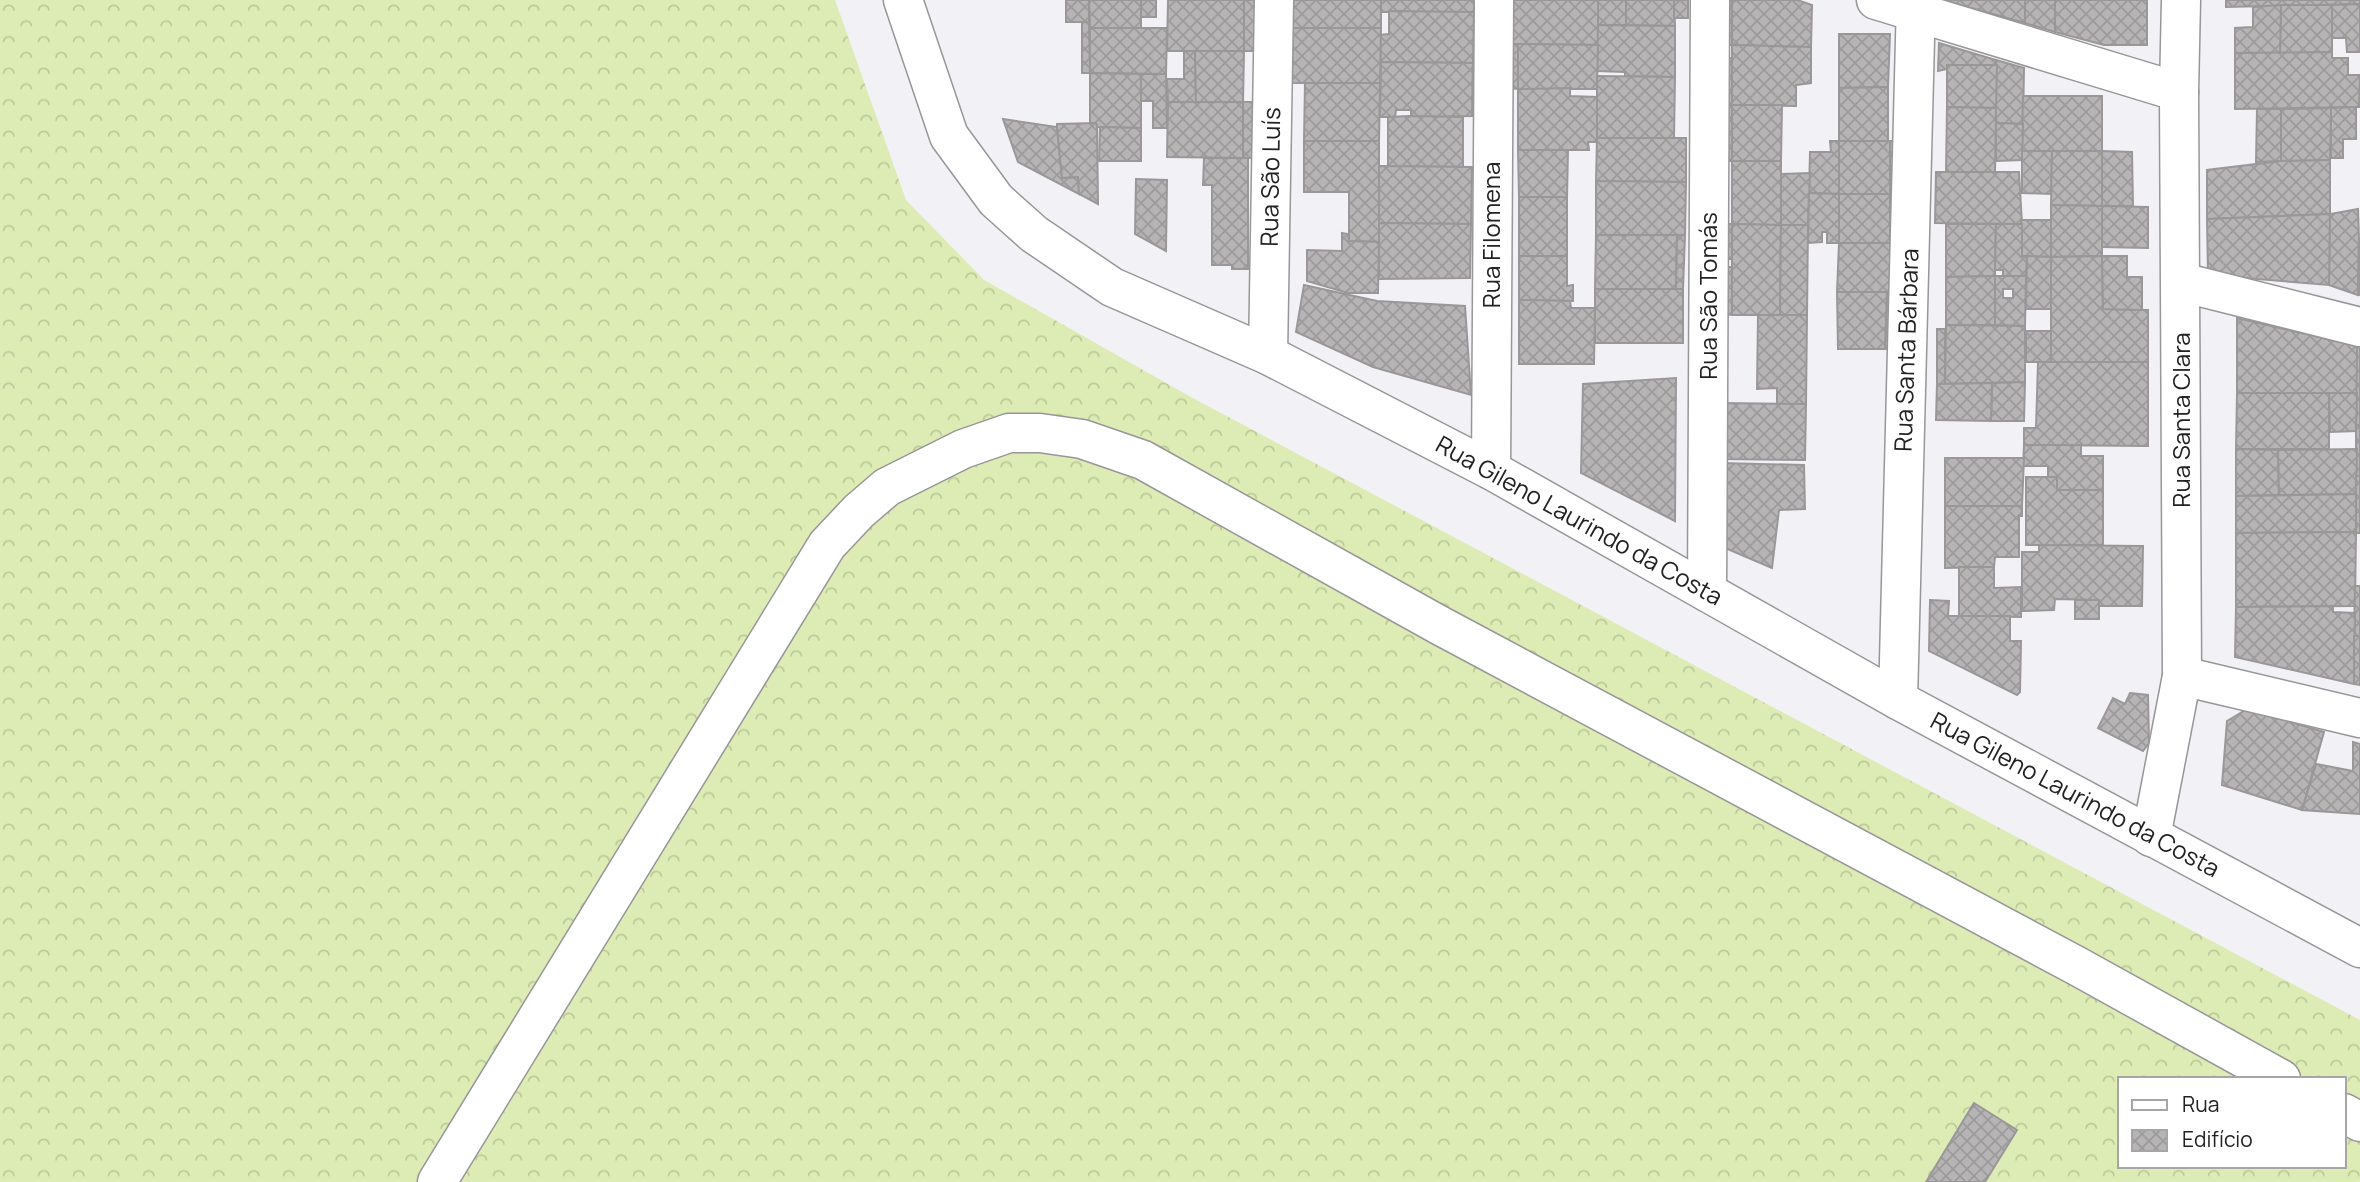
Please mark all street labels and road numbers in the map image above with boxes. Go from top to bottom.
street label: Rua São Luís [1252,107,1287,247]
street label: Rua Filomena [1474,162,1507,308]
street label: Rua São Tomás [1691,212,1724,380]
street label: Rua Santa Bárbara [1885,248,1926,452]
street label: Rua Santa Clara [2164,332,2197,508]
street label: Rua Gileno Laurindo da Costa [1430,427,1729,612]
street label: Rua Gileno Laurindo da Costa [1925,703,2226,884]

